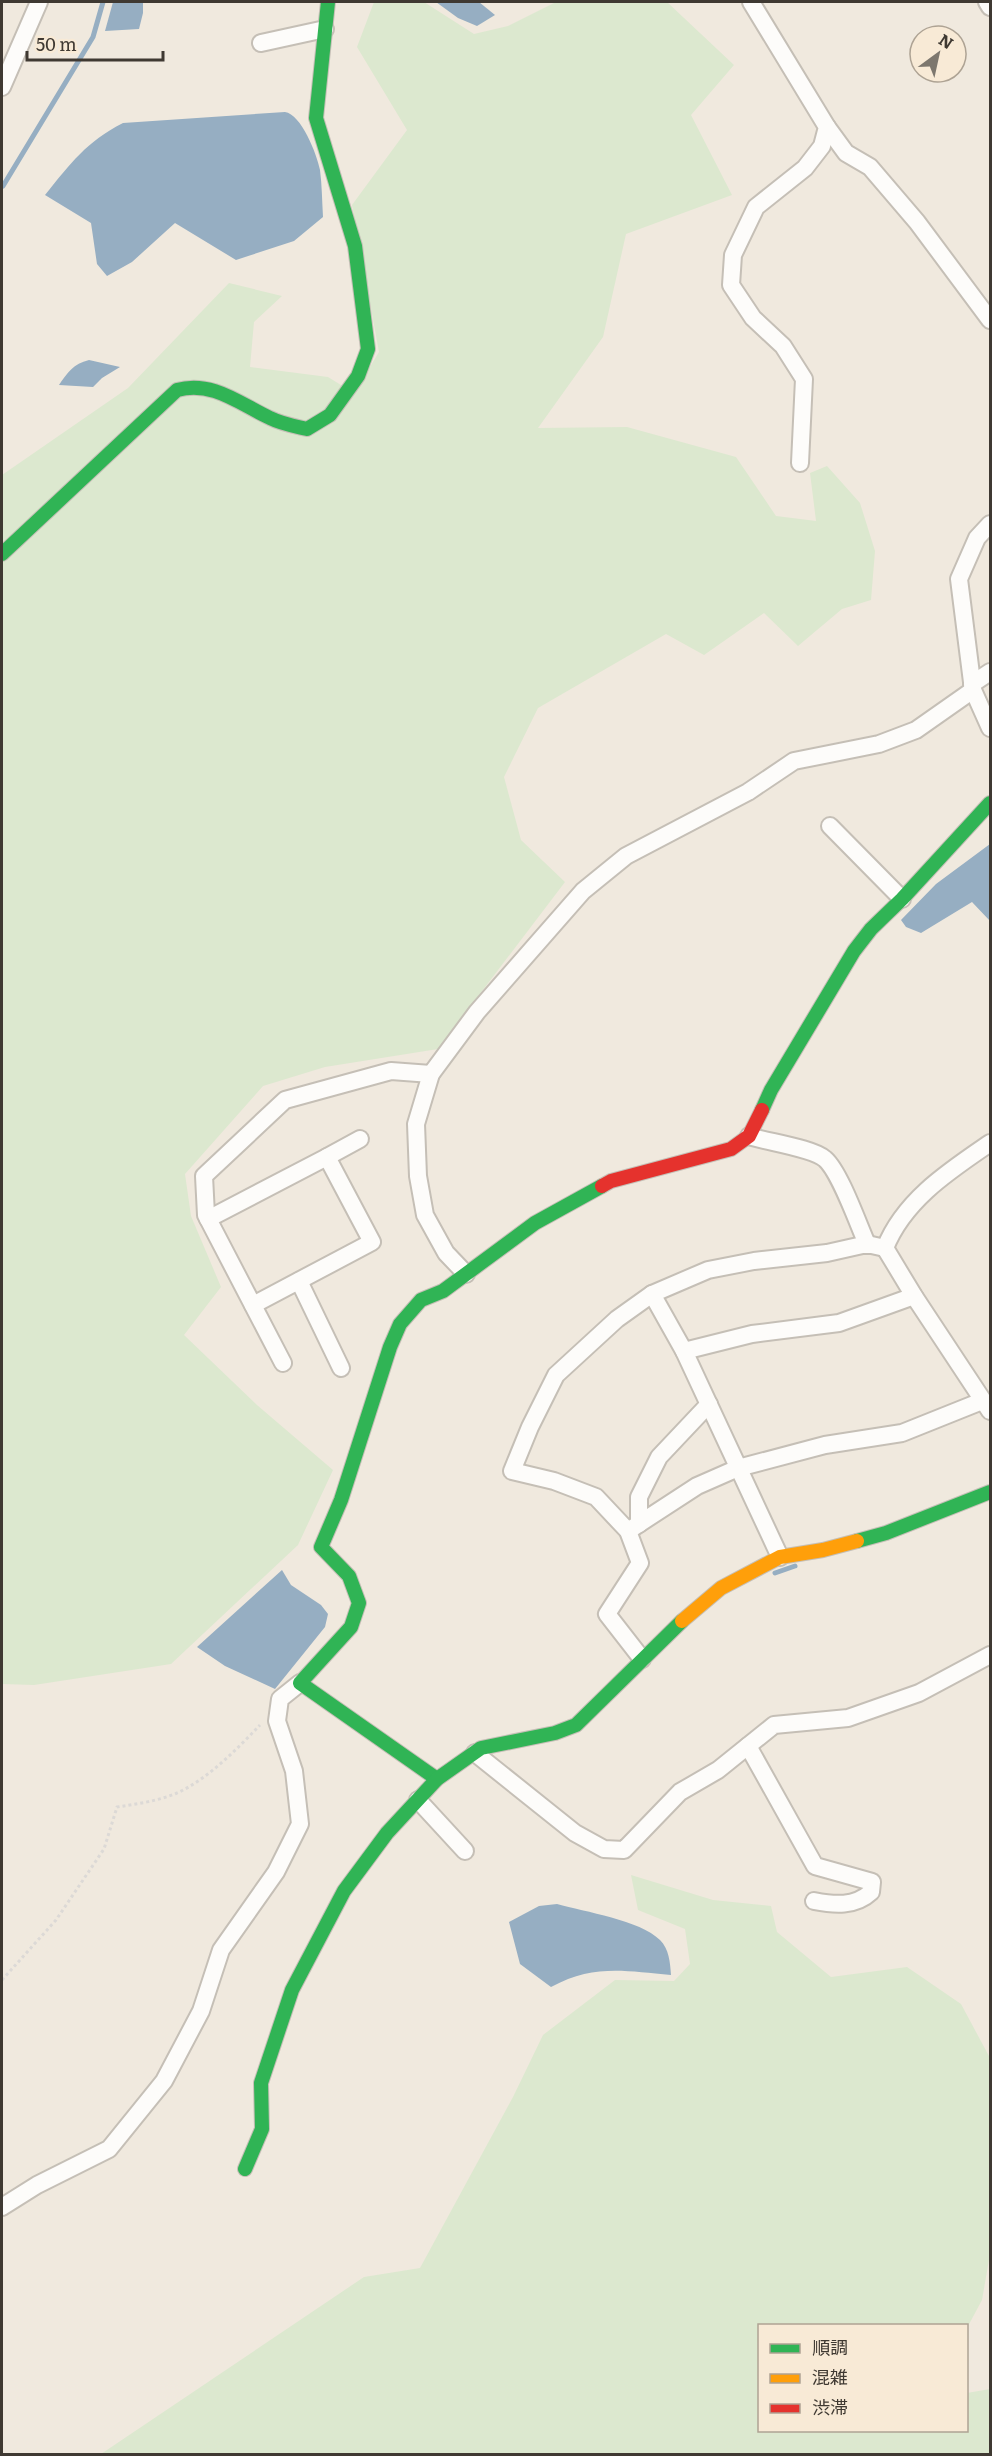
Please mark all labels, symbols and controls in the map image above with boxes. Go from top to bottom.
scale bar [27,24,164,62]
north arrow [908,24,968,84]
text: N [935,27,959,54]
text: 50 m [36,30,77,57]
legend [758,2324,968,2432]
text: 順調 [812,2333,848,2360]
text: 混雑 [812,2363,848,2390]
text: 渋滞 [812,2393,848,2420]

